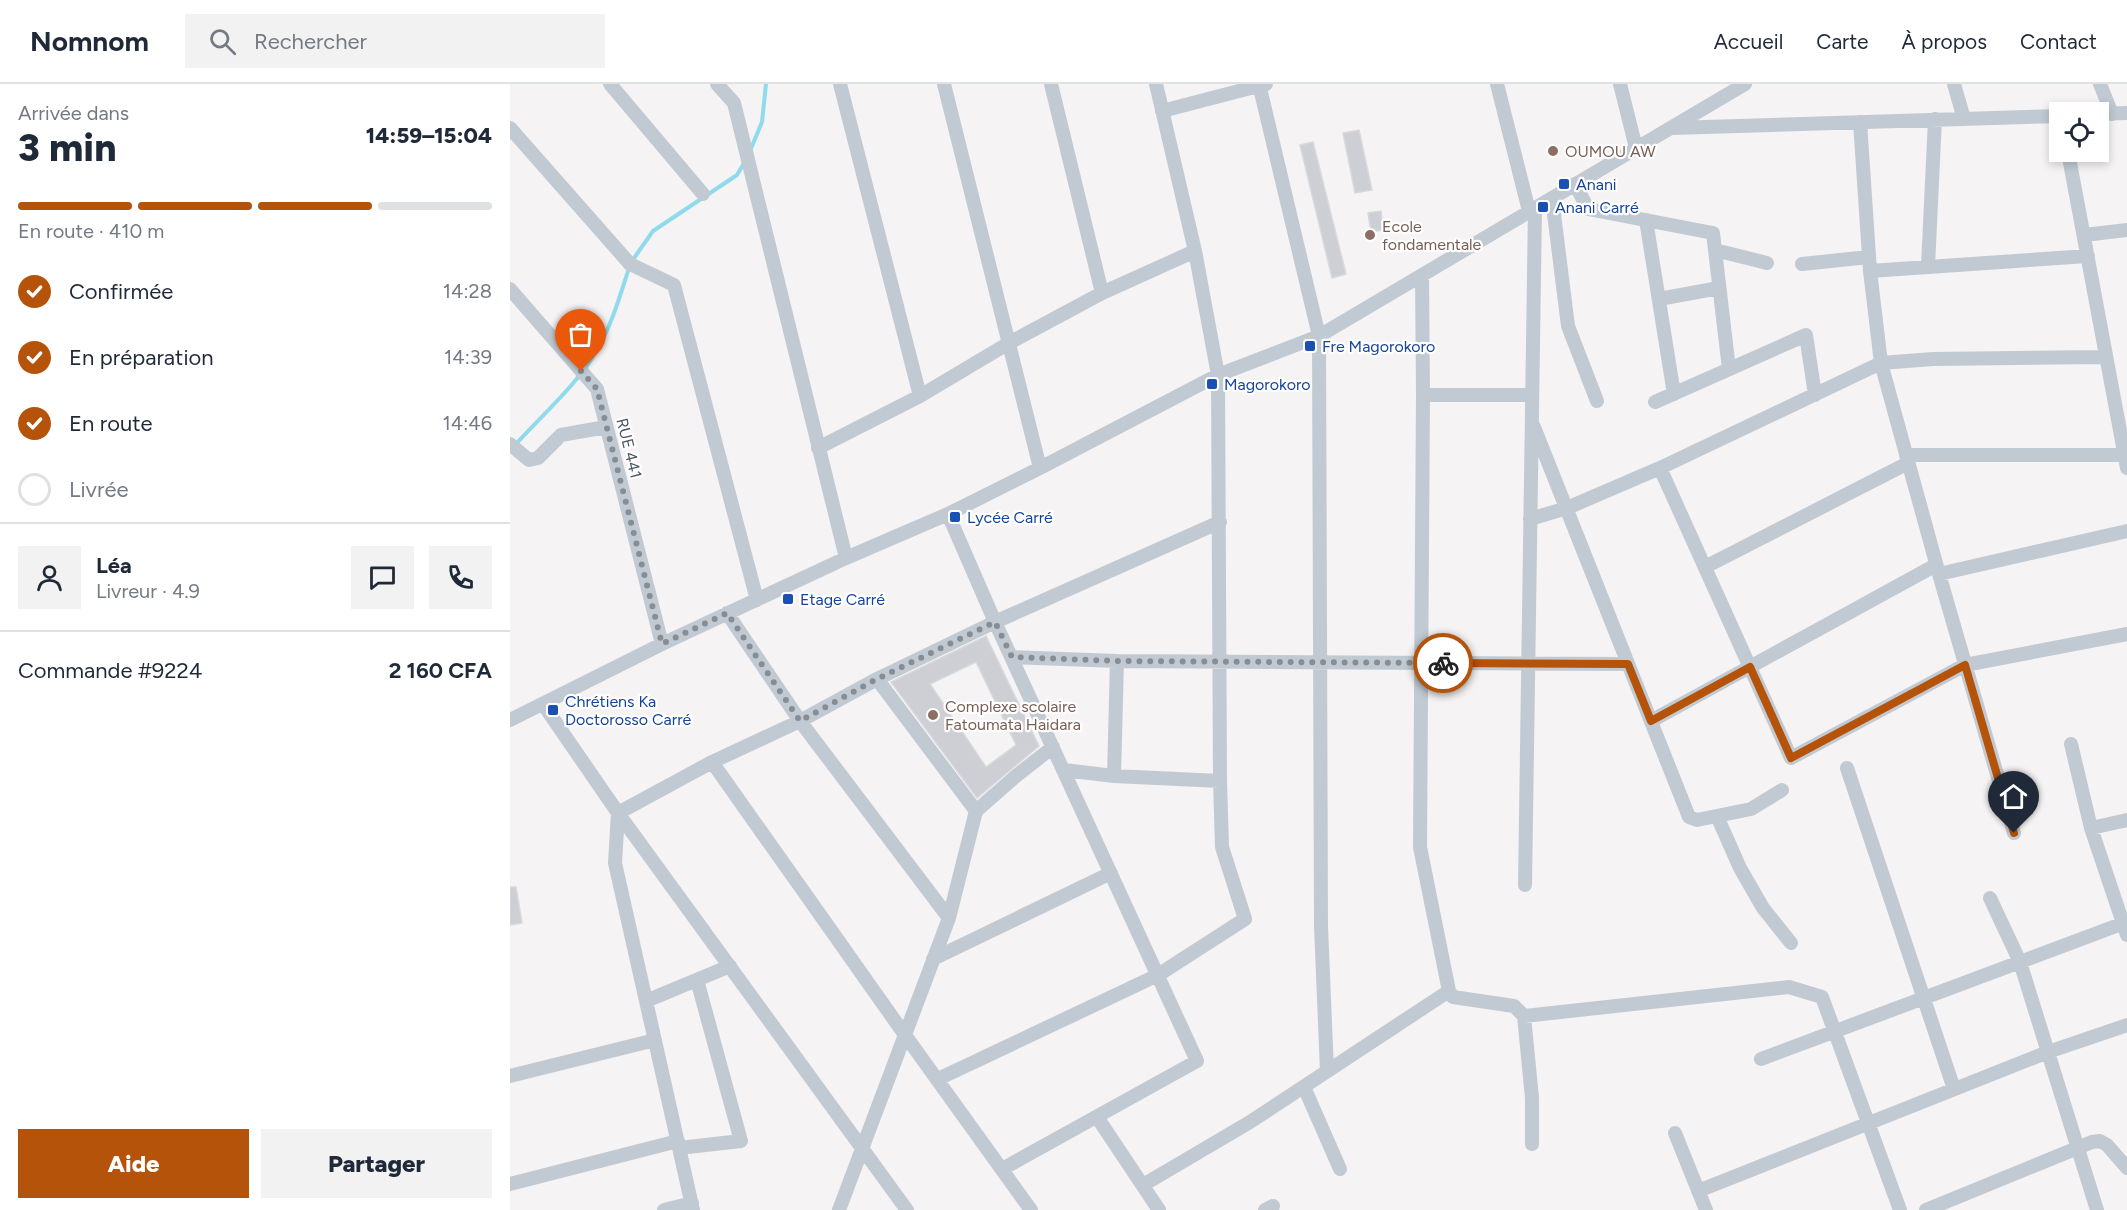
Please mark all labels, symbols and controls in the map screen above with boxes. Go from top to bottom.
search box [185,14,605,68]
text: Nomnom [30,24,149,58]
icon: search [206,25,239,58]
text: Rechercher [254,28,367,55]
text: Accueil [1714,29,1783,54]
text: Carte [1816,29,1869,54]
text: À propos [1902,29,1987,54]
text: Contact [2020,29,2097,54]
text: Arrivée dans [18,101,129,125]
map controls [2049,102,2109,162]
button: locate [2049,102,2109,162]
text: 14:59–15:04 [366,122,492,149]
text: 3 min [18,124,116,171]
place label: OUMOU AW [1565,142,1656,161]
marker: OUMOU AW [1546,144,1560,158]
place label: Anani [1576,175,1617,194]
marker: Anani [1557,177,1571,191]
place label: Anani Carré [1555,198,1639,217]
marker: Anani Carré [1536,200,1550,214]
place label: Ecole fondamentale [1382,217,1482,254]
text: En route · 410 m [18,219,164,243]
marker: Ecole fondamentale [1363,228,1377,242]
icon: check [18,275,51,308]
text: Confirmée [69,278,173,305]
text: 14:28 [443,279,492,303]
pin [555,309,606,371]
icon: bag [564,318,597,351]
place label: Fre Magorokoro [1322,337,1435,356]
marker: Fre Magorokoro [1303,339,1317,353]
icon: check [18,341,51,374]
text: En préparation [69,344,214,371]
text: 14:39 [444,345,492,369]
place label: Magorokoro [1224,375,1311,394]
marker: Magorokoro [1205,377,1219,391]
icon: check [18,407,51,440]
text: En route [69,410,152,437]
text: 14:46 [443,411,492,435]
street label: RUE 441 [612,416,646,480]
text: Livrée [69,476,128,503]
place label: Lycée Carré [967,508,1053,527]
marker: Lycée Carré [948,510,962,524]
button: person [18,546,81,609]
button: chat [351,546,414,609]
button: phone [429,546,492,609]
text: Léa [96,552,132,579]
text: Livreur · 4.9 [96,579,200,603]
place label: Etage Carré [800,590,885,609]
marker: Etage Carré [781,592,795,606]
courier [1413,633,1473,693]
icon: bike [1427,647,1460,680]
text: Commande #9224 [18,657,202,684]
text: 2 160 CFA [389,657,492,684]
place label: Chrétiens Ka Doctorosso Carré [565,692,692,729]
place label: Complexe scolaire Fatoumata Haidara [945,697,1081,734]
marker: Chrétiens Ka Doctorosso Carré [546,703,560,717]
marker: Complexe scolaire Fatoumata Haidara [926,708,940,722]
pin [1988,771,2039,833]
icon: home [1997,780,2030,813]
button: Aide [18,1129,249,1198]
button: Partager [261,1129,492,1198]

